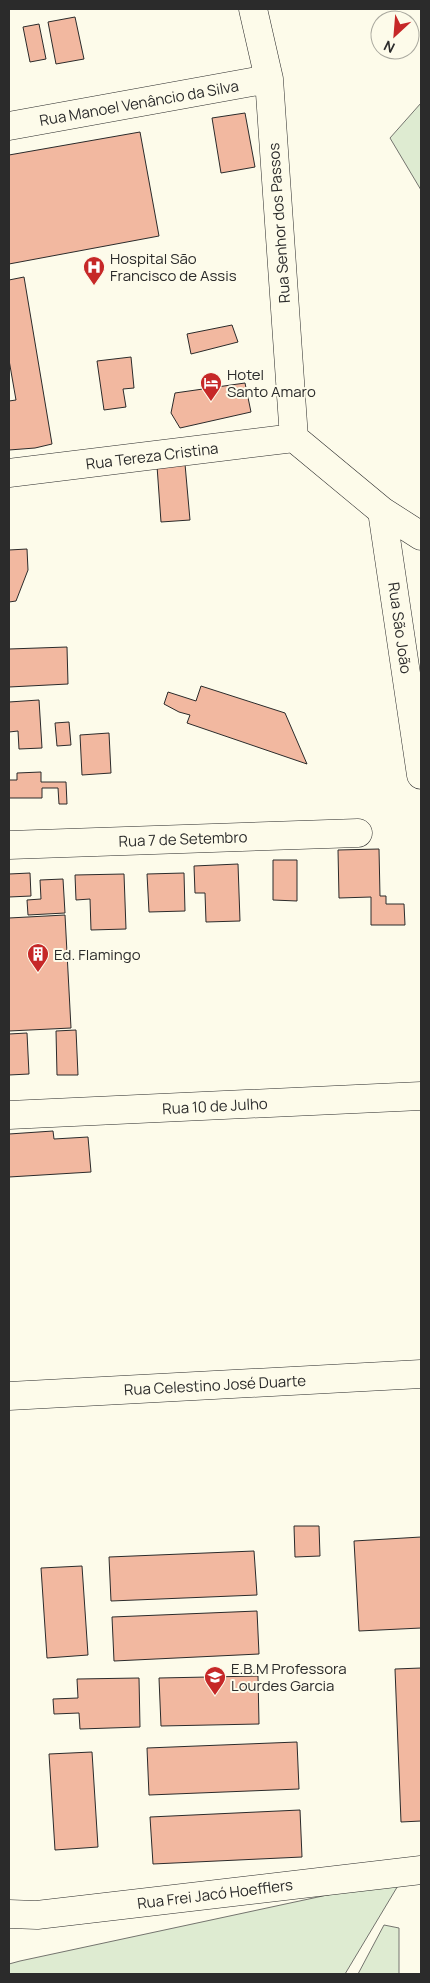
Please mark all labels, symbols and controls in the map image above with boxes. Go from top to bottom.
north arrow [370,10,420,60]
text: N [380,36,398,58]
street label: Rua Manoel Venâncio da Silva [38,75,240,131]
street label: Rua Senhor dos Passos [263,142,295,304]
place label: Hospital São Francisco de Assis [110,248,237,286]
hospital icon: Hospital São Francisco de Assis [82,255,106,286]
place label: Hotel Santo Amaro [227,364,316,402]
hotel icon: Hotel Santo Amaro [199,371,223,402]
street label: Rua Tereza Cristina [85,437,219,475]
street label: Rua São João [383,581,417,675]
street label: Rua 7 de Setembro [118,826,248,852]
building icon: Ed. Flamingo [26,942,50,973]
place label: Ed. Flamingo [54,944,141,965]
street label: Rua 10 de Julho [162,1093,268,1119]
street label: Rua Celestino José Duarte [123,1370,307,1400]
place label: E.B.M Professora Lourdes Garcia [231,1658,347,1696]
school or university icon: E.B.M Professora Lourdes Garcia [203,1665,227,1696]
street label: Rua Frei Jacó Hoefflers [136,1874,294,1914]

